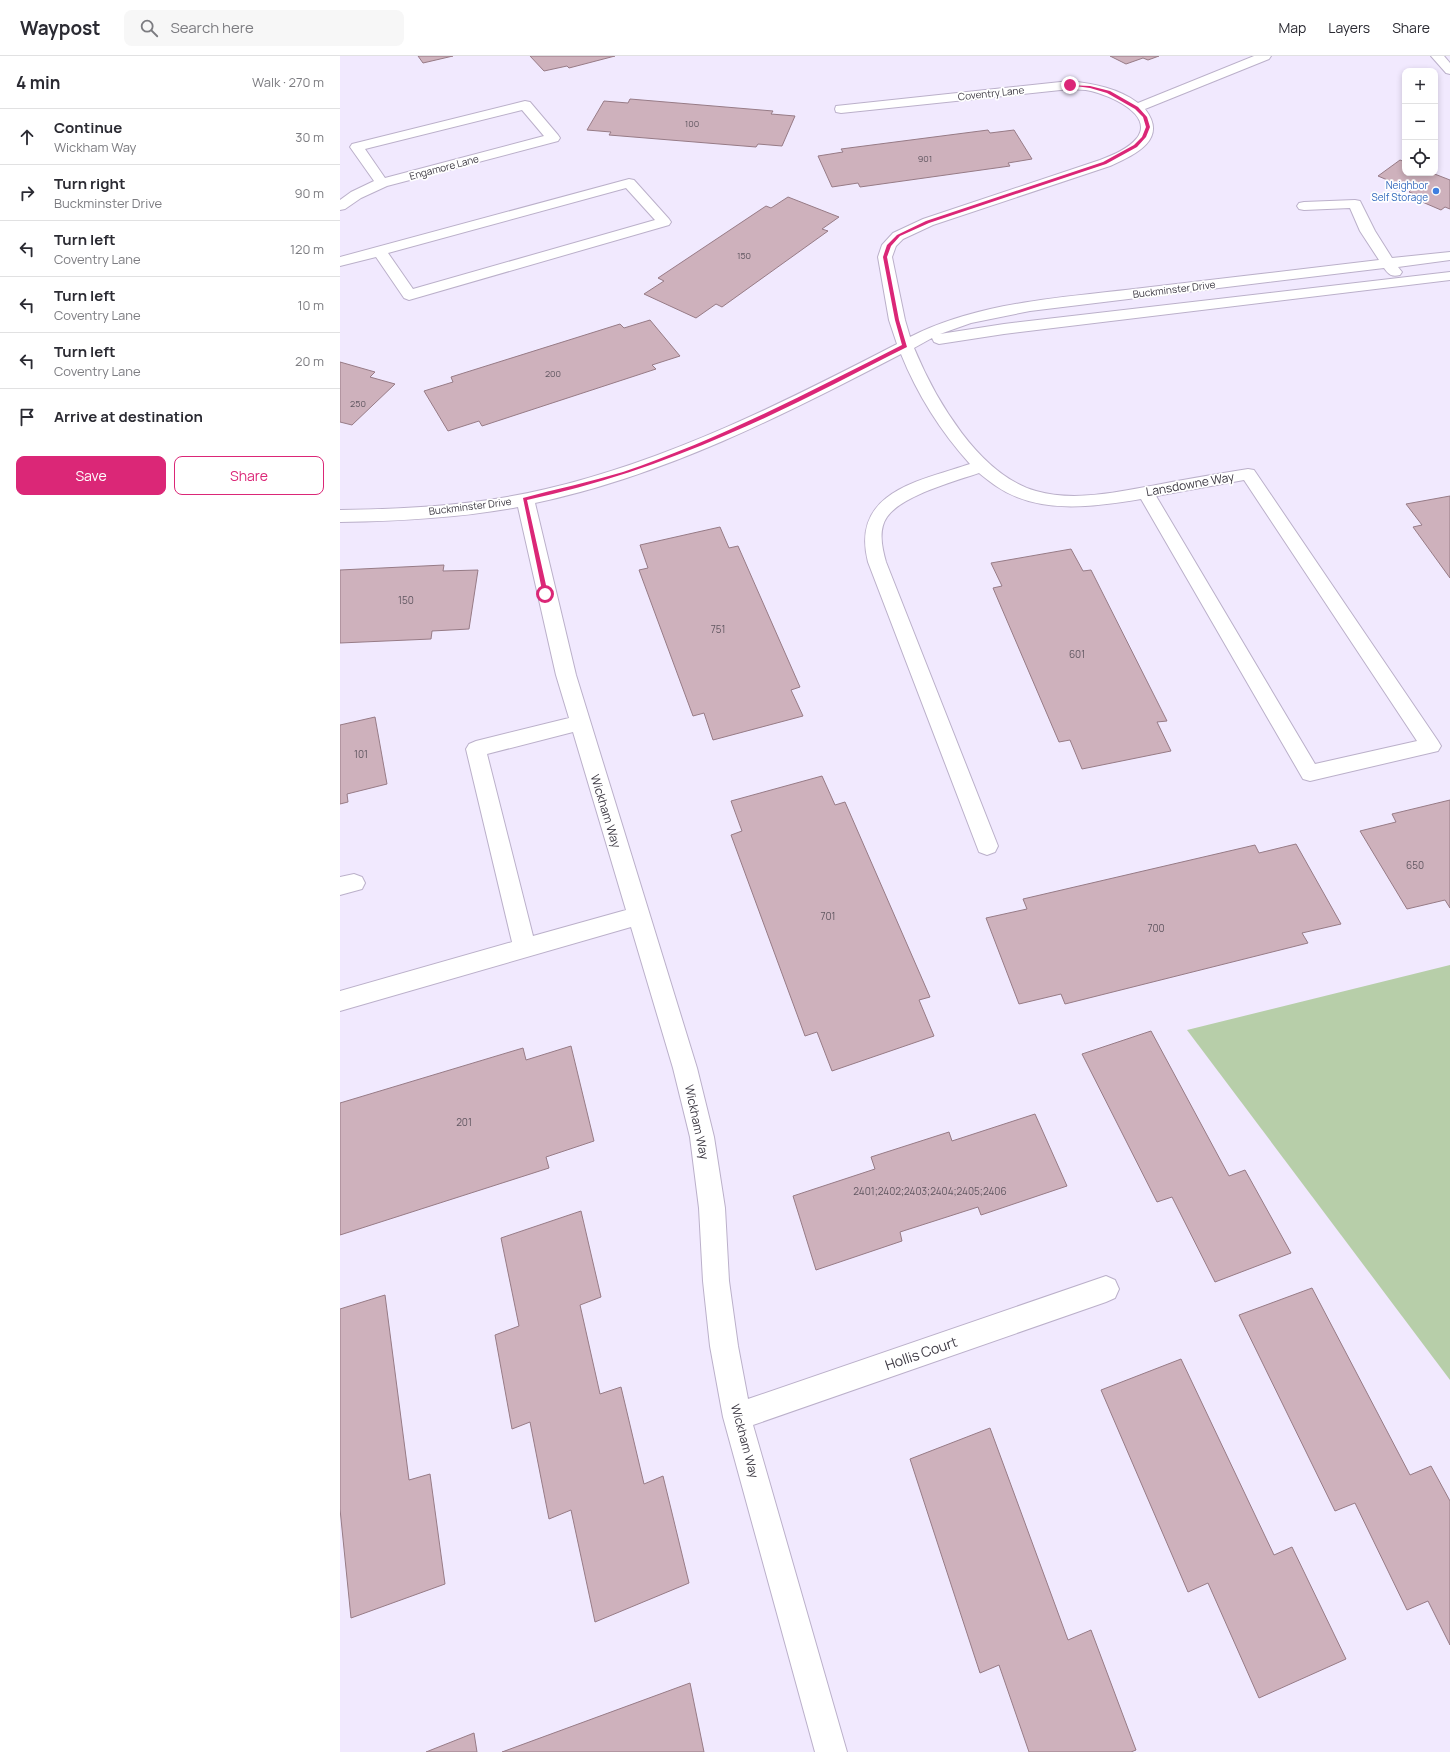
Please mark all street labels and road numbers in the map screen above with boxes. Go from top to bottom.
street label: Coventry Lane [957,83,1025,103]
street label: Engamore Lane [408,151,480,183]
street label: Buckminster Drive [1132,277,1216,301]
street label: Lansdowne Way [1145,468,1236,500]
street label: Buckminster Drive [428,494,512,518]
street label: Wickham Way [587,772,625,850]
street label: Wickham Way [681,1083,713,1162]
street label: Hollis Court [882,1332,960,1374]
street label: Wickham Way [727,1402,763,1481]

